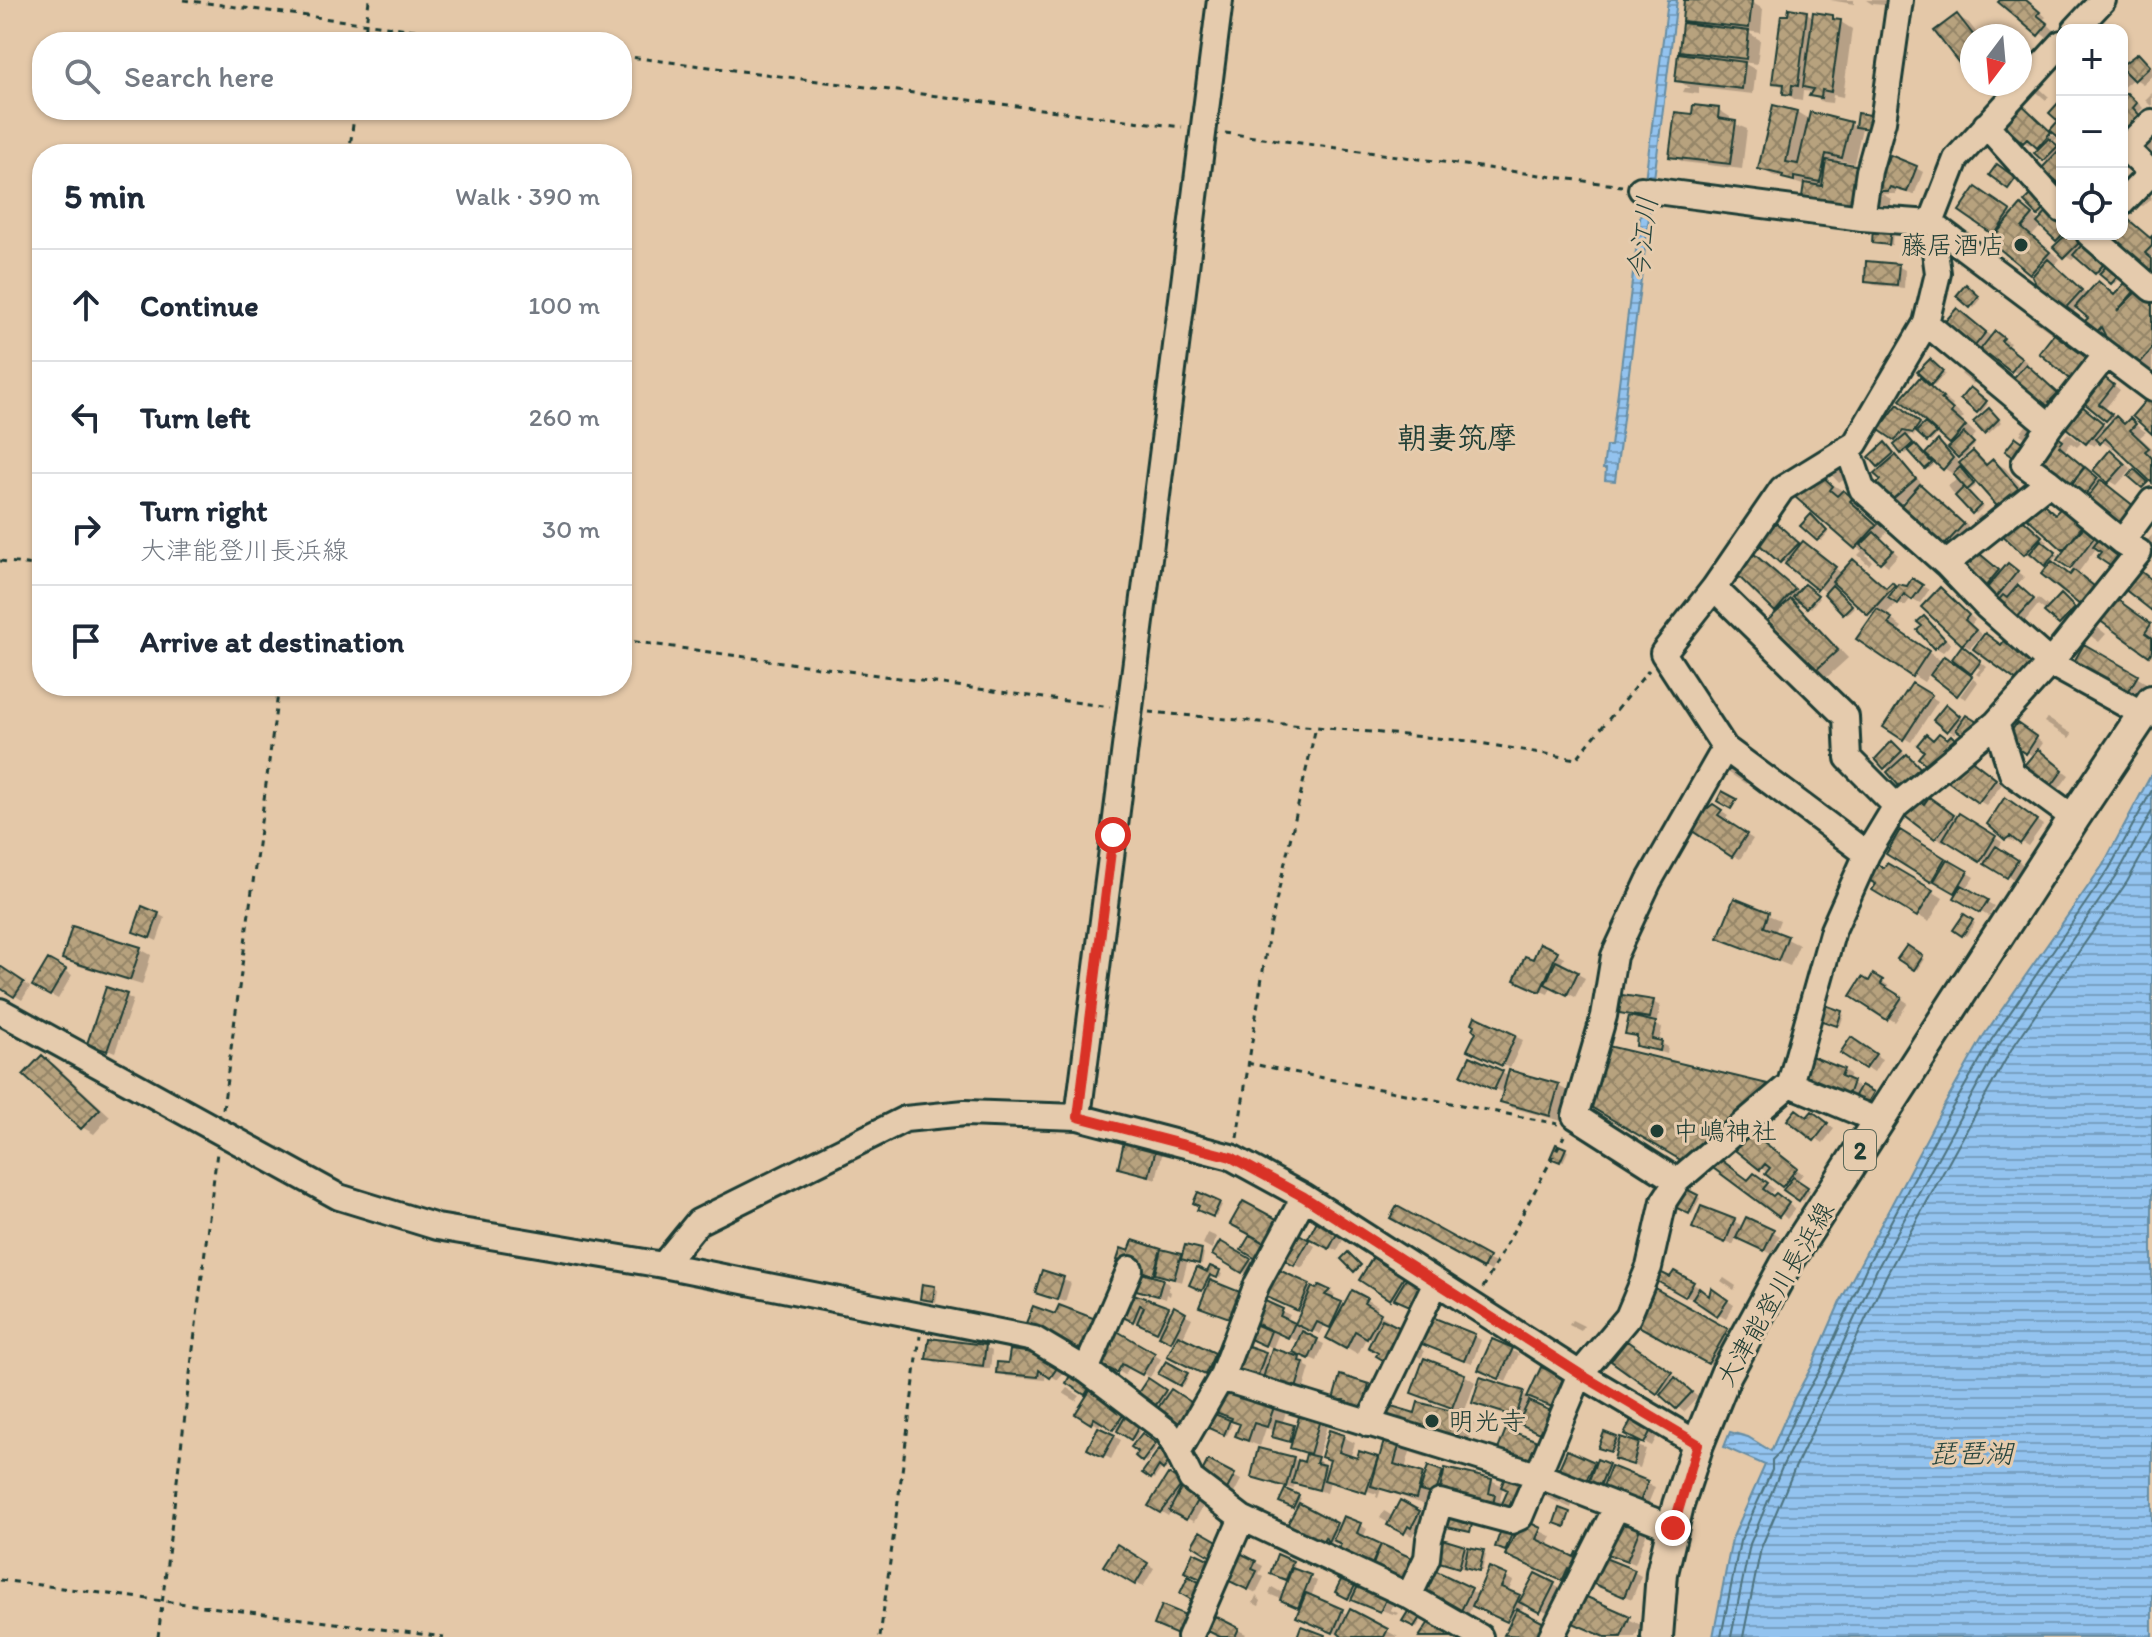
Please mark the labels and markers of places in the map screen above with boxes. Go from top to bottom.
place label: 藤居酒店 [1901,229,2005,261]
marker: 藤居酒店 [2012,236,2030,254]
place label: 中嶋神社 [1673,1115,1777,1147]
marker: 中嶋神社 [1648,1122,1666,1140]
place label: 明光寺 [1448,1405,1526,1437]
marker: 明光寺 [1423,1412,1441,1430]

